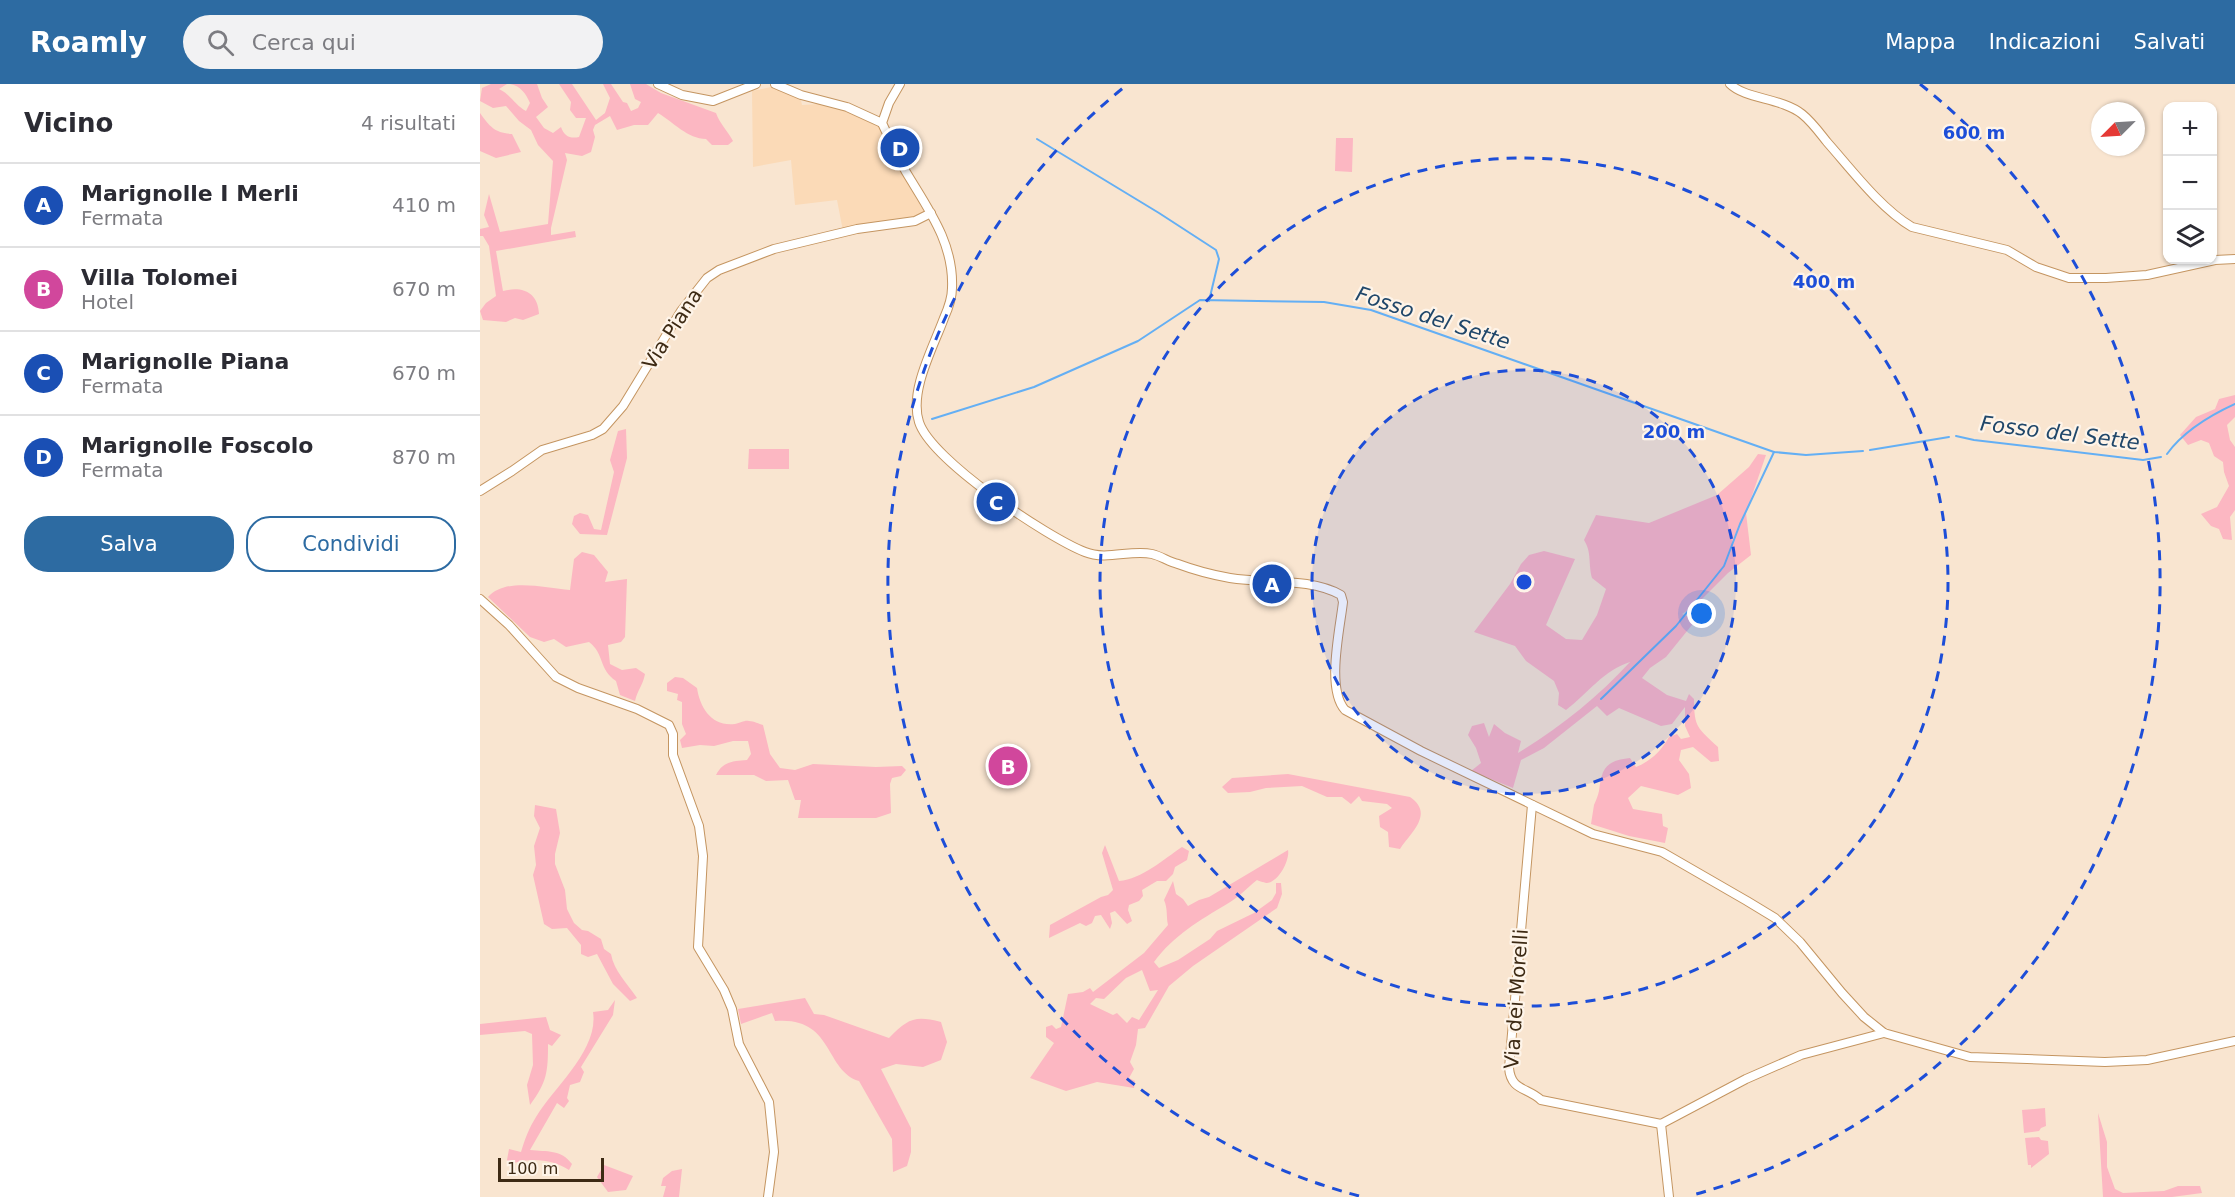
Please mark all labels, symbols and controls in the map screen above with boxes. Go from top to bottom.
search box [183,15,603,69]
text: Roamly [30,26,147,59]
icon: search [204,26,237,59]
text: Cerca qui [252,30,356,55]
text: Mappa [1885,30,1956,54]
text: Indicazioni [1989,30,2101,54]
text: Salvati [2134,30,2205,54]
north arrow [2091,102,2145,156]
map controls [2163,102,2217,264]
button: + [2163,102,2217,156]
text: Vicino [24,108,113,138]
text: 4 risultati [361,111,456,135]
text: 600 m [1943,122,2005,143]
pin: D [880,126,920,170]
button: − [2163,156,2217,210]
text: Marignolle I Merli [81,181,299,206]
text: A [36,193,51,217]
text: 410 m [392,193,456,217]
text: Fermata [81,206,163,230]
button: layers [2163,210,2217,264]
text: Villa Tolomei [81,265,238,290]
text: 400 m [1793,271,1855,292]
text: B [36,277,51,301]
text: 670 m [392,277,456,301]
water label: Fosso del Sette [1353,282,1513,354]
street label: Via Piana [637,284,707,374]
text: Hotel [81,290,134,314]
text: Marignolle Piana [81,349,289,374]
text: C [36,361,51,385]
text: 670 m [392,361,456,385]
text: Fermata [81,374,163,398]
water label: Fosso del Sette [1979,411,2141,455]
text: 200 m [1643,421,1705,442]
text: Marignolle Foscolo [81,433,313,458]
text: D [35,445,52,469]
text: 870 m [392,445,456,469]
text: Fermata [81,458,163,482]
pin: C [976,480,1016,524]
button: Salva [24,516,234,572]
button: Condividi [246,516,456,572]
pin: A [1252,562,1292,606]
centre of rings [1514,572,1534,592]
your location [1687,599,1716,628]
pin: B [988,744,1028,788]
street label: Via dei Morelli [1499,928,1533,1070]
scale bar [498,1155,604,1182]
text: 100 m [507,1159,558,1178]

